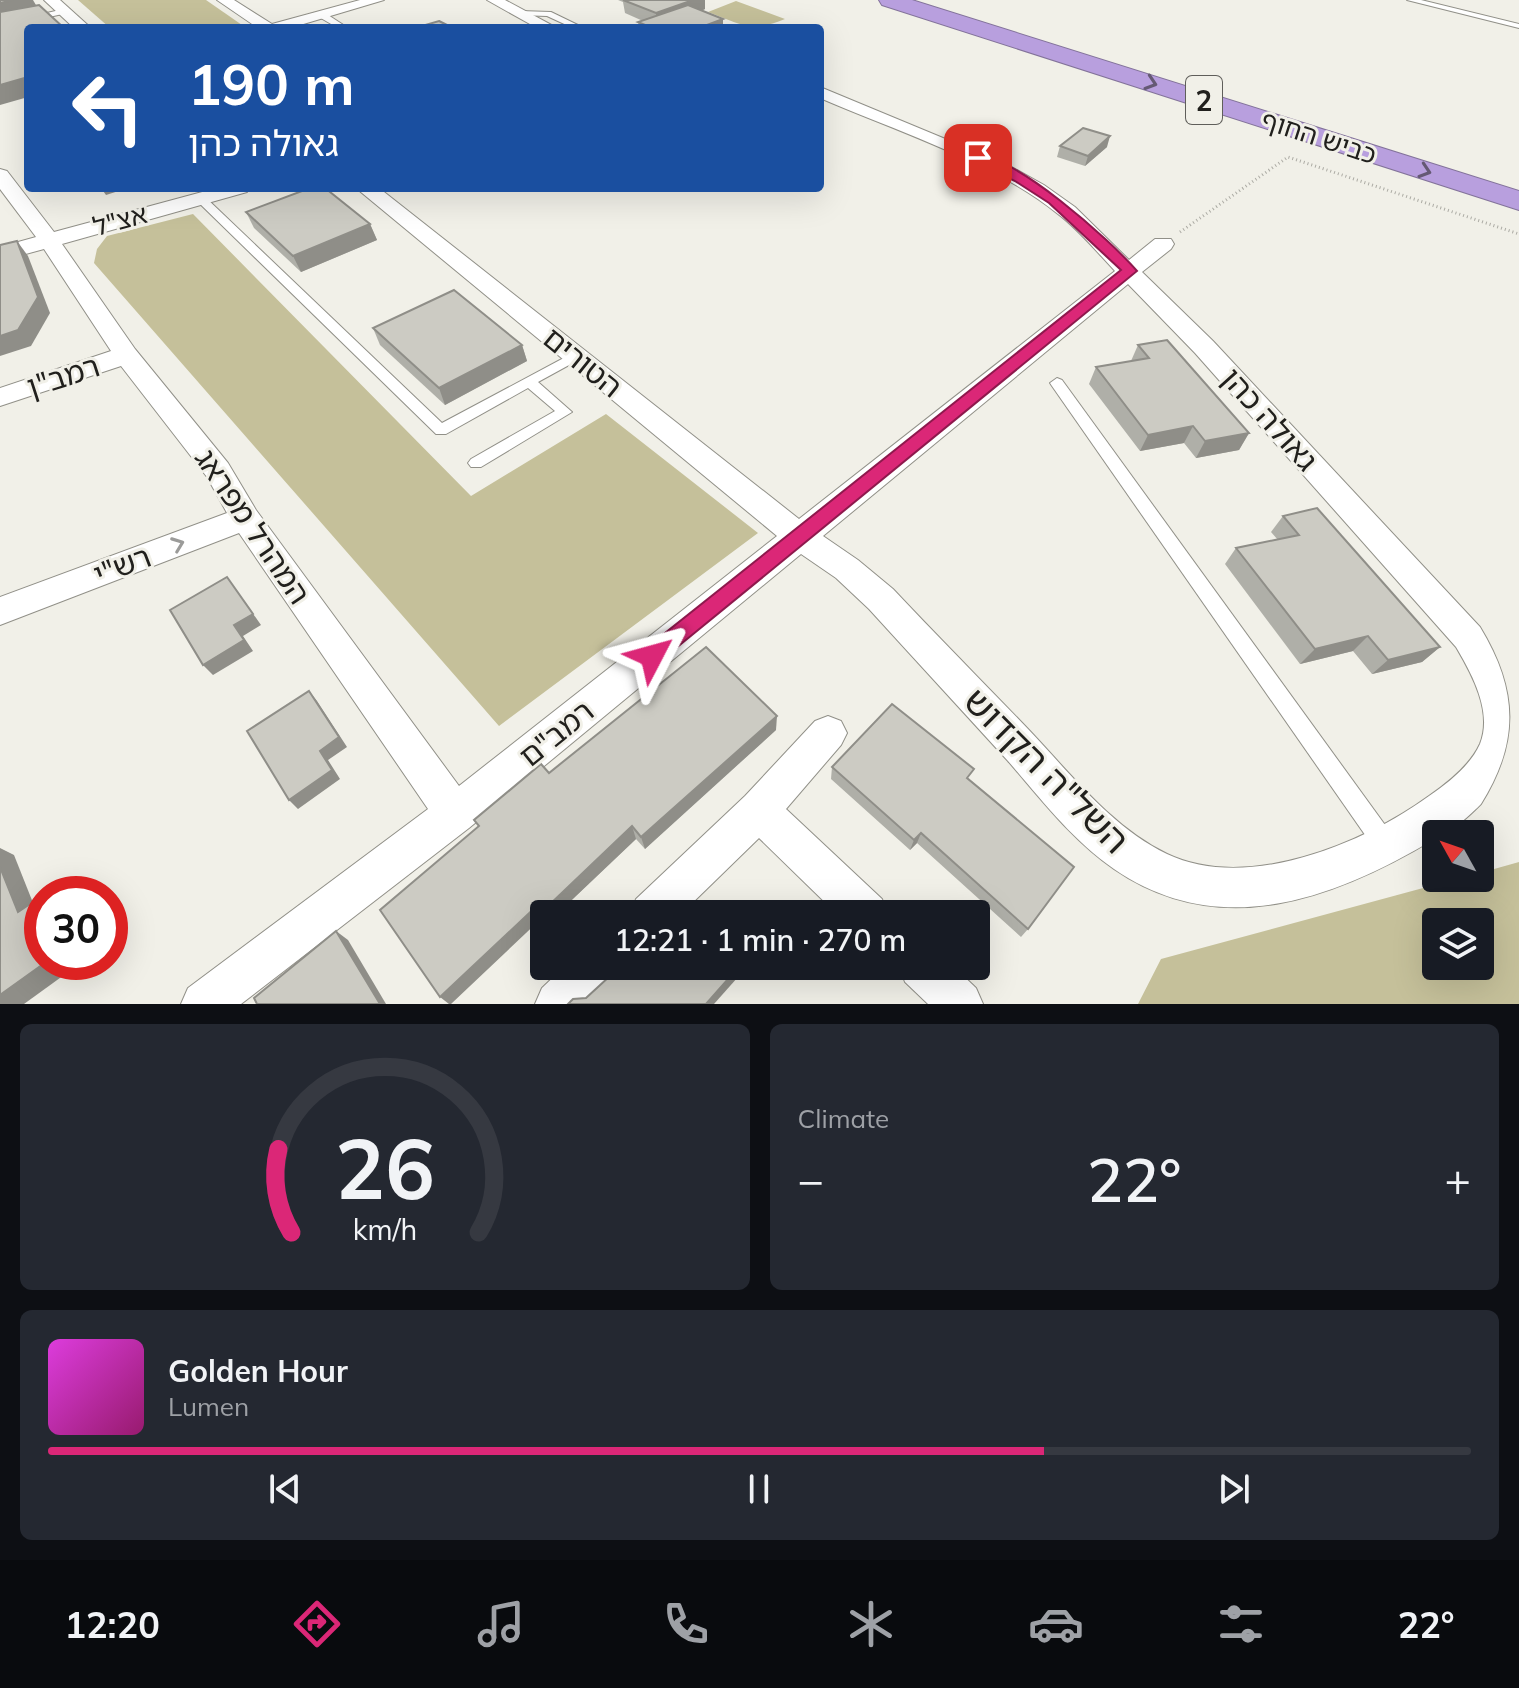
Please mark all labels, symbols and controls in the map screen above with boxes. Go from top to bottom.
text: 190 m [188,49,355,119]
icon: left [56,56,160,160]
one-way arrow [1143,74,1157,90]
road number: 2 [1186,76,1222,124]
street label: כביש החוף [1257,103,1381,171]
text: גאולה כהן [188,120,339,165]
pin [944,124,1012,192]
icon: arrive [956,136,1000,180]
one-way arrow [1418,162,1431,178]
street label: אצ"ל [89,197,151,243]
street label: הטורים [536,319,630,405]
street label: רמב"ן [22,346,104,406]
street label: גאולה כהן [1214,360,1326,478]
street label: המהרל מפראג [187,441,319,611]
street label: רש"י [88,537,156,593]
one-way arrow [170,537,184,554]
position arrow [610,614,694,698]
street label: השל"ה הקדוש [955,678,1139,862]
street label: רמב"ם [511,692,601,774]
north arrow [1422,820,1494,892]
map controls [1422,820,1494,980]
speed limit sign: 30 [24,876,128,980]
button: layers [1422,908,1494,980]
text: 12:21 · 1 min · 270 m [614,921,906,959]
text: Climate [798,1102,889,1135]
text: 26 [335,1115,435,1220]
text: 22° [1087,1142,1182,1217]
text: − [798,1152,824,1207]
text: + [1445,1152,1471,1207]
text: km/h [352,1211,417,1247]
text: Golden Hour [168,1352,348,1390]
text: Lumen [168,1390,249,1423]
icon: previous [263,1467,307,1511]
icon: pause [737,1467,781,1511]
icon: next [1212,1467,1256,1511]
icon: directions [289,1596,345,1652]
icon: music [473,1596,529,1652]
icon: phone [658,1596,714,1652]
icon: climate [843,1596,899,1652]
icon: car [1028,1596,1084,1652]
icon: filters [1213,1596,1269,1652]
text: 12:20 [64,1602,160,1647]
text: 22° [1398,1602,1455,1647]

